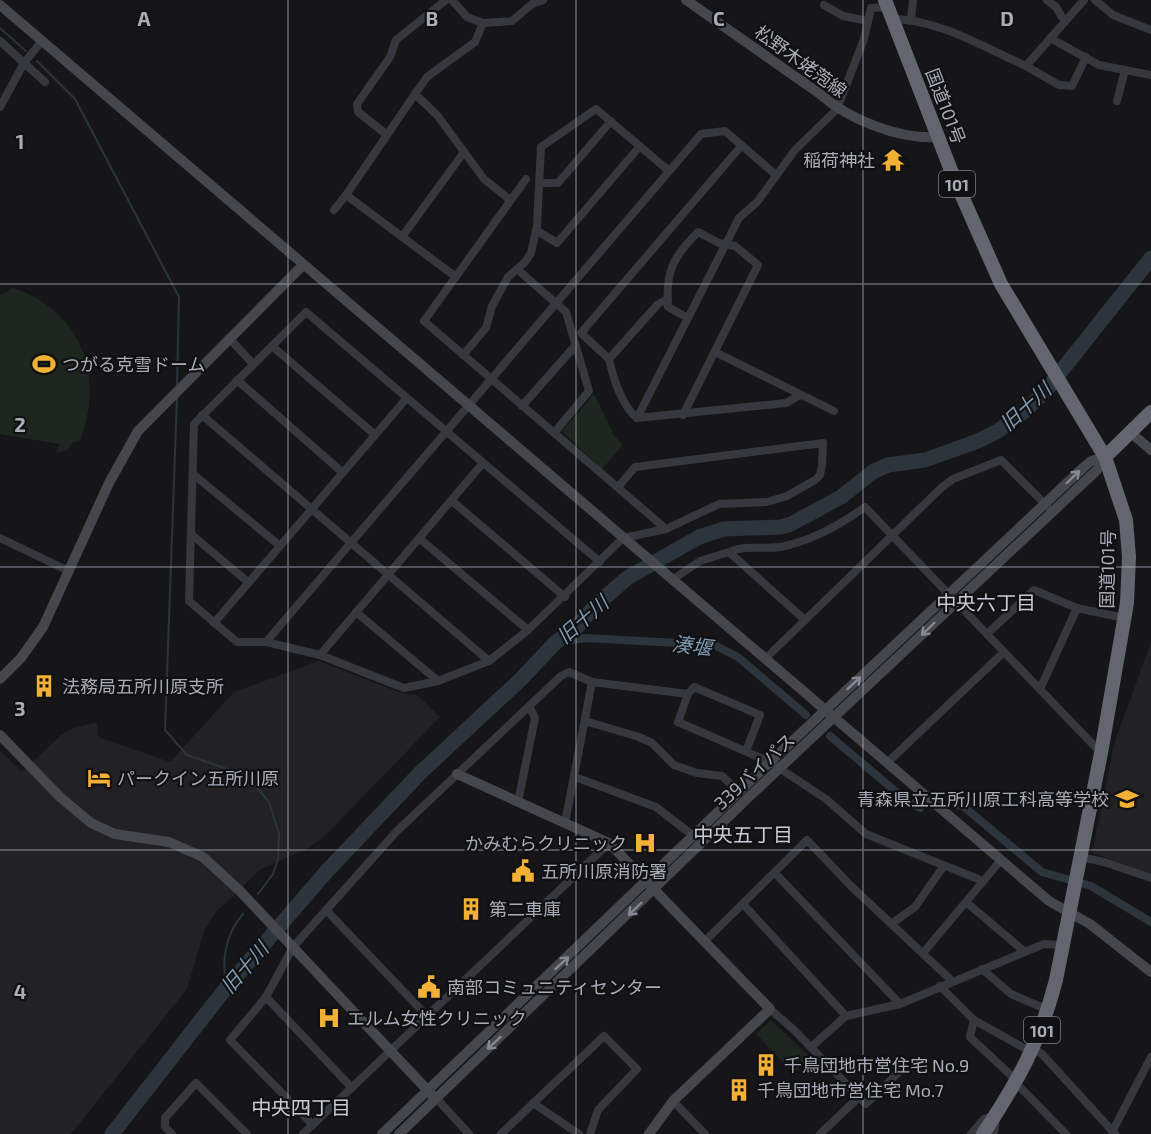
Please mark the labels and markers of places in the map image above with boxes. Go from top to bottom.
temple icon: 稲荷神社 [880,147,906,173]
place label: 稲荷神社 [803,149,875,171]
sports icon: つがる克雪ドーム [31,351,57,377]
place label: つがる克雪ドーム [62,353,205,375]
building icon: 法務局五所川原支所 [31,673,57,699]
place label: 法務局五所川原支所 [62,675,224,697]
hotel icon: パークイン五所川原 [86,765,112,791]
place label: パークイン五所川原 [117,767,279,789]
school or university icon: 青森県立五所川原工科高等学校 [1114,786,1140,812]
place label: 青森県立五所川原工科高等学校 [857,788,1109,810]
hospital icon: かみむらクリニック [632,830,658,856]
place label: かみむらクリニック [465,832,627,854]
public building icon: 五所川原消防署 [510,858,536,884]
place label: 五所川原消防署 [541,860,667,882]
building icon: 第二車庫 [458,896,484,922]
place label: 第二車庫 [489,898,561,920]
public building icon: 南部コミュニティセンター [416,974,442,1000]
place label: 南部コミュニティセンター [447,976,662,998]
hospital icon: エルム女性クリニック [316,1005,342,1031]
place label: エルム女性クリニック [347,1007,527,1029]
building icon: 千鳥団地市営住宅 No.9 [753,1052,779,1078]
place label: 千鳥団地市営住宅 No.9 [784,1054,969,1076]
building icon: 千鳥団地市営住宅 Mo.7 [726,1077,752,1103]
place label: 千鳥団地市営住宅 Mo.7 [757,1079,944,1101]

